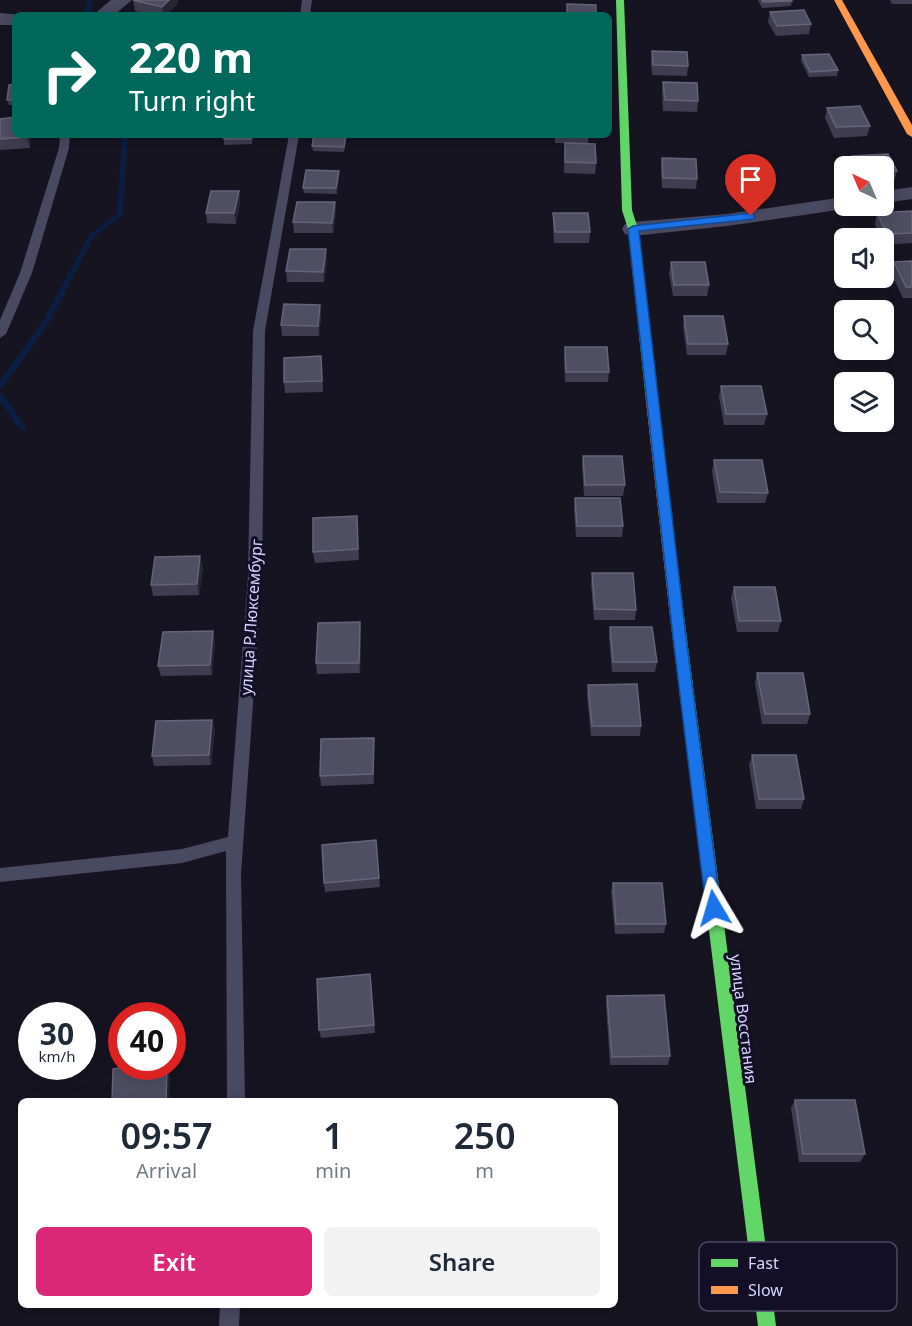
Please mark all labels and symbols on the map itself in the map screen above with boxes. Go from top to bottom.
pin [725,154,776,216]
north arrow [834,156,894,216]
street label: улица Р.Люксембург [235,538,267,696]
position arrow [682,876,746,940]
street label: улица Восстания [725,953,763,1085]
speed limit sign: 40 [108,1002,186,1080]
legend [699,1242,897,1311]
text: Fast [748,1252,779,1274]
text: Slow [748,1279,783,1301]

